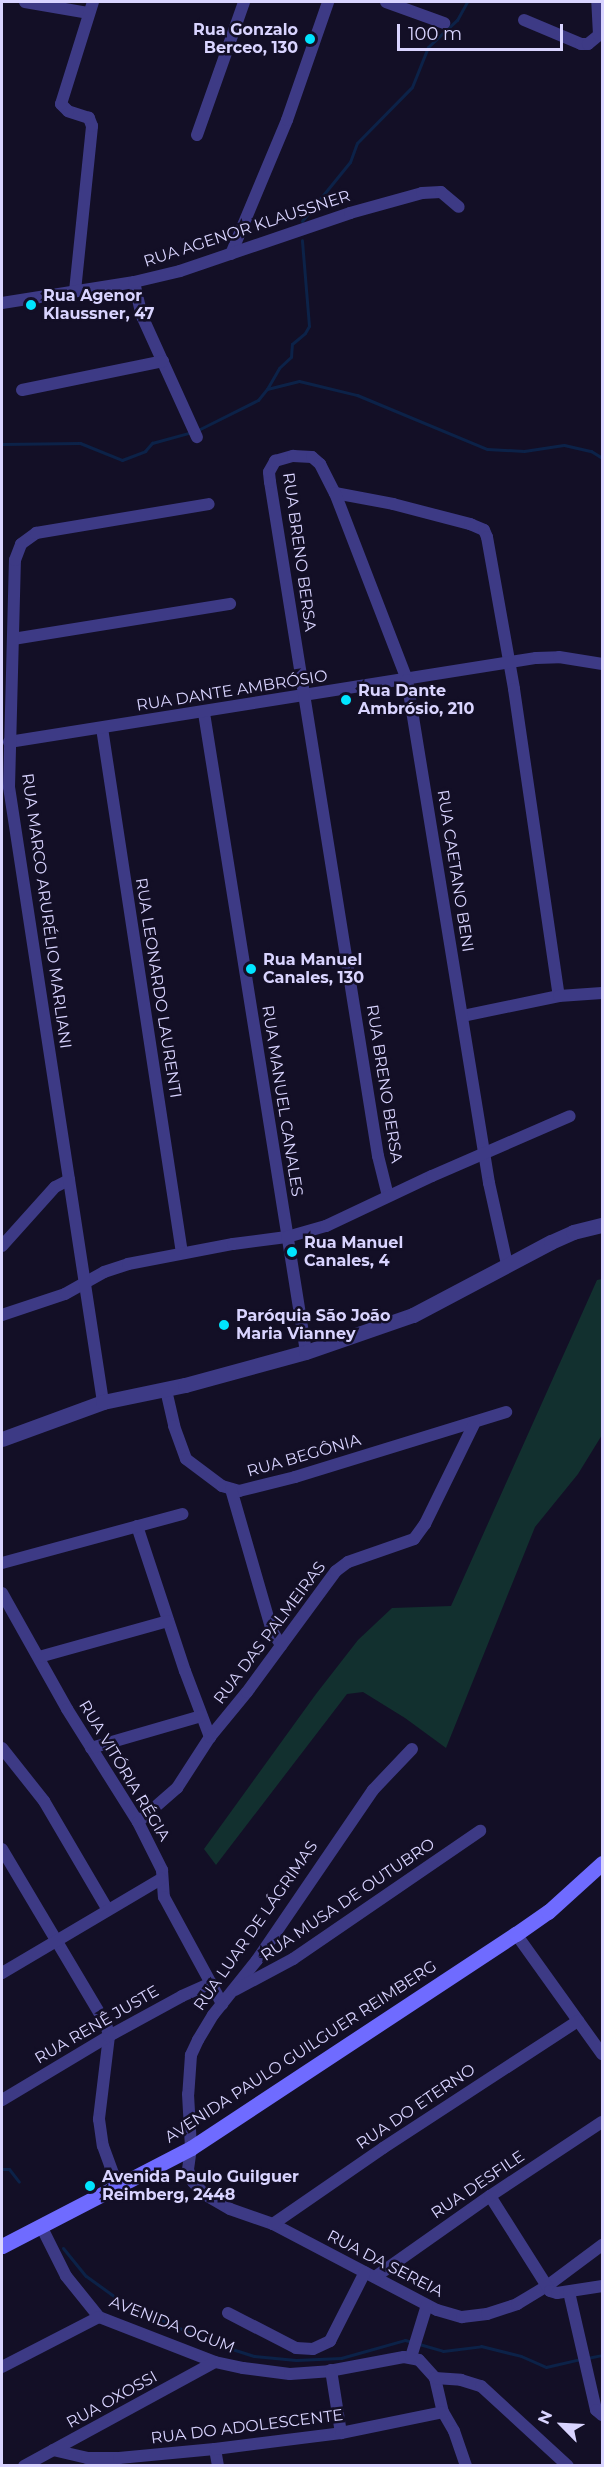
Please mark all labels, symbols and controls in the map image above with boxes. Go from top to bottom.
scale bar [400,12,566,50]
place label: Rua Gonzalo Berceo, 130 [193,20,298,58]
text: 100 m [408,23,462,45]
marker: Rua Gonzalo Berceo, 130 [303,32,317,46]
street label: RUA AGENOR KLAUSSNER [141,187,353,271]
place label: Rua Agenor Klaussner, 47 [43,286,154,324]
marker: Rua Agenor Klaussner, 47 [24,298,38,312]
street label: RUA BRENO BERSA [278,471,320,633]
street label: RUA DANTE AMBRÓSIO [135,666,329,716]
place label: Rua Dante Ambrósio, 210 [358,681,474,719]
marker: Rua Dante Ambrósio, 210 [339,693,353,707]
street label: RUA MARCO ARURÉLIO MARLIANI [17,772,75,1050]
street label: RUA CAETANO BENI [433,788,477,954]
street label: RUA LEONARDO LAURENTI [131,877,185,1099]
place label: Rua Manuel Canales, 130 [263,950,364,988]
marker: Rua Manuel Canales, 130 [244,962,258,976]
street label: RUA BRENO BERSA [362,1003,406,1165]
street label: RUA MANUEL CANALES [257,1004,307,1198]
place label: Rua Manuel Canales, 4 [304,1233,403,1271]
marker: Rua Manuel Canales, 4 [285,1245,299,1259]
place label: Paróquia São João Maria Vianney [236,1306,390,1344]
marker: Paróquia São João Maria Vianney [217,1318,231,1332]
street label: RUA BEGÔNIA [245,1431,363,1481]
street label: RUA DAS PALMEIRAS [210,1558,330,1708]
street label: RUA VITÓRIA RÉGIA [74,1697,174,1845]
street label: RUA MUSA DE OUTUBRO [257,1835,439,1965]
street label: RUA LUAR DE LÁGRIMAS [190,1837,322,2015]
street label: AVENIDA PAULO GUILGUER REIMBERG [161,1957,441,2147]
street label: RUA RENÊ JUSTE [32,1982,162,2068]
street label: RUA DO ETERNO [353,2060,479,2154]
street label: RUA DESFILE [428,2147,528,2223]
place label: Avenida Paulo Guilguer Reimberg, 2448 [102,2167,299,2205]
marker: Avenida Paulo Guilguer Reimberg, 2448 [83,2179,97,2193]
street label: RUA DA SEREIA [324,2227,446,2301]
street label: AVENIDA OGUM [107,2292,237,2358]
street label: RUA OXOSSI [63,2367,161,2433]
north arrow [532,2395,592,2455]
street label: RUA DO ADOLESCENTE [150,2406,344,2448]
text: N [534,2408,556,2427]

